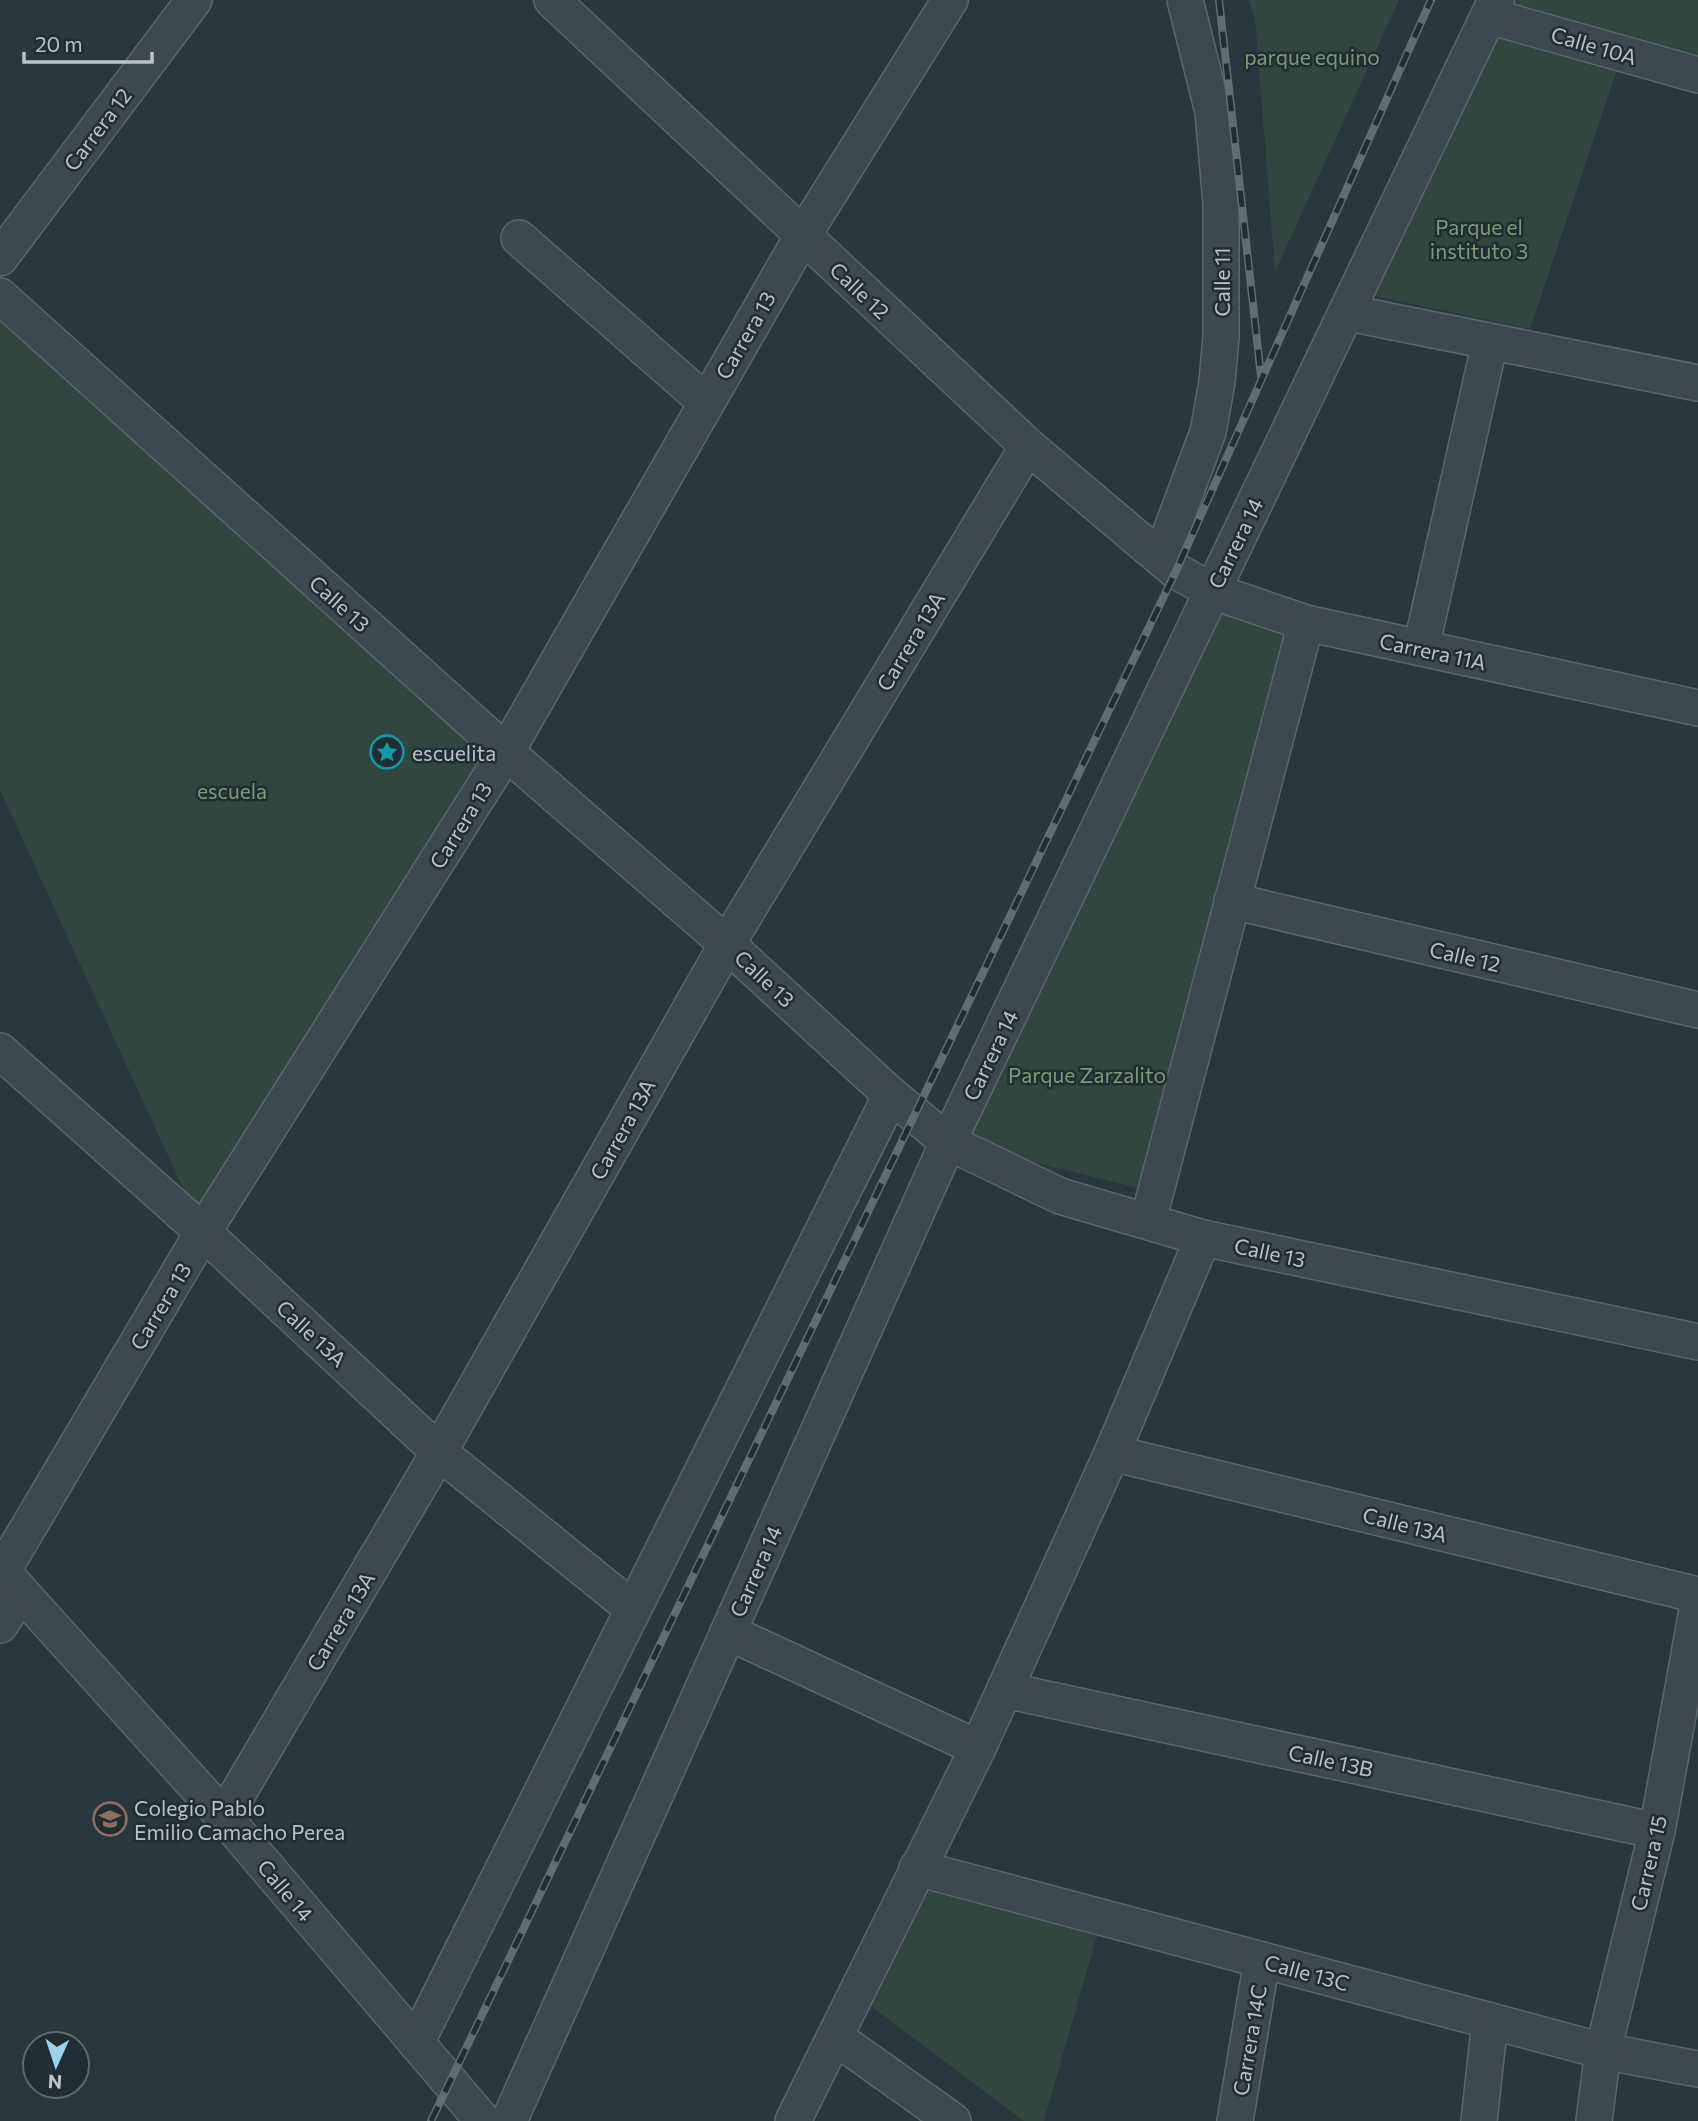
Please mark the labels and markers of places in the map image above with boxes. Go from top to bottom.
place icon: escuelita [368,733,406,771]
place label: escuelita [412,740,496,765]
place label: Colegio Pablo Emilio Camacho Perea [134,1795,345,1844]
school or university icon: Colegio Pablo Emilio Camacho Perea [91,1800,129,1838]

